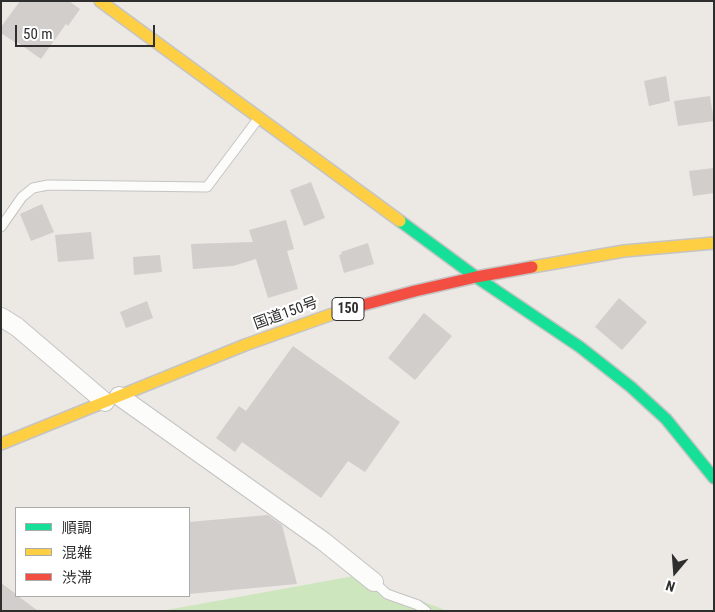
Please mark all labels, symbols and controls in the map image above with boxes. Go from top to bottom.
scale bar [18,15,158,47]
text: 50 m [23,25,53,43]
street label: 国道150号 [251,294,321,334]
road number: 150 [332,298,364,320]
legend [15,507,190,597]
text: 順調 [62,519,92,537]
text: 混雑 [62,544,92,562]
north arrow [650,547,700,597]
text: 渋滞 [62,569,92,587]
text: N [664,577,677,595]

